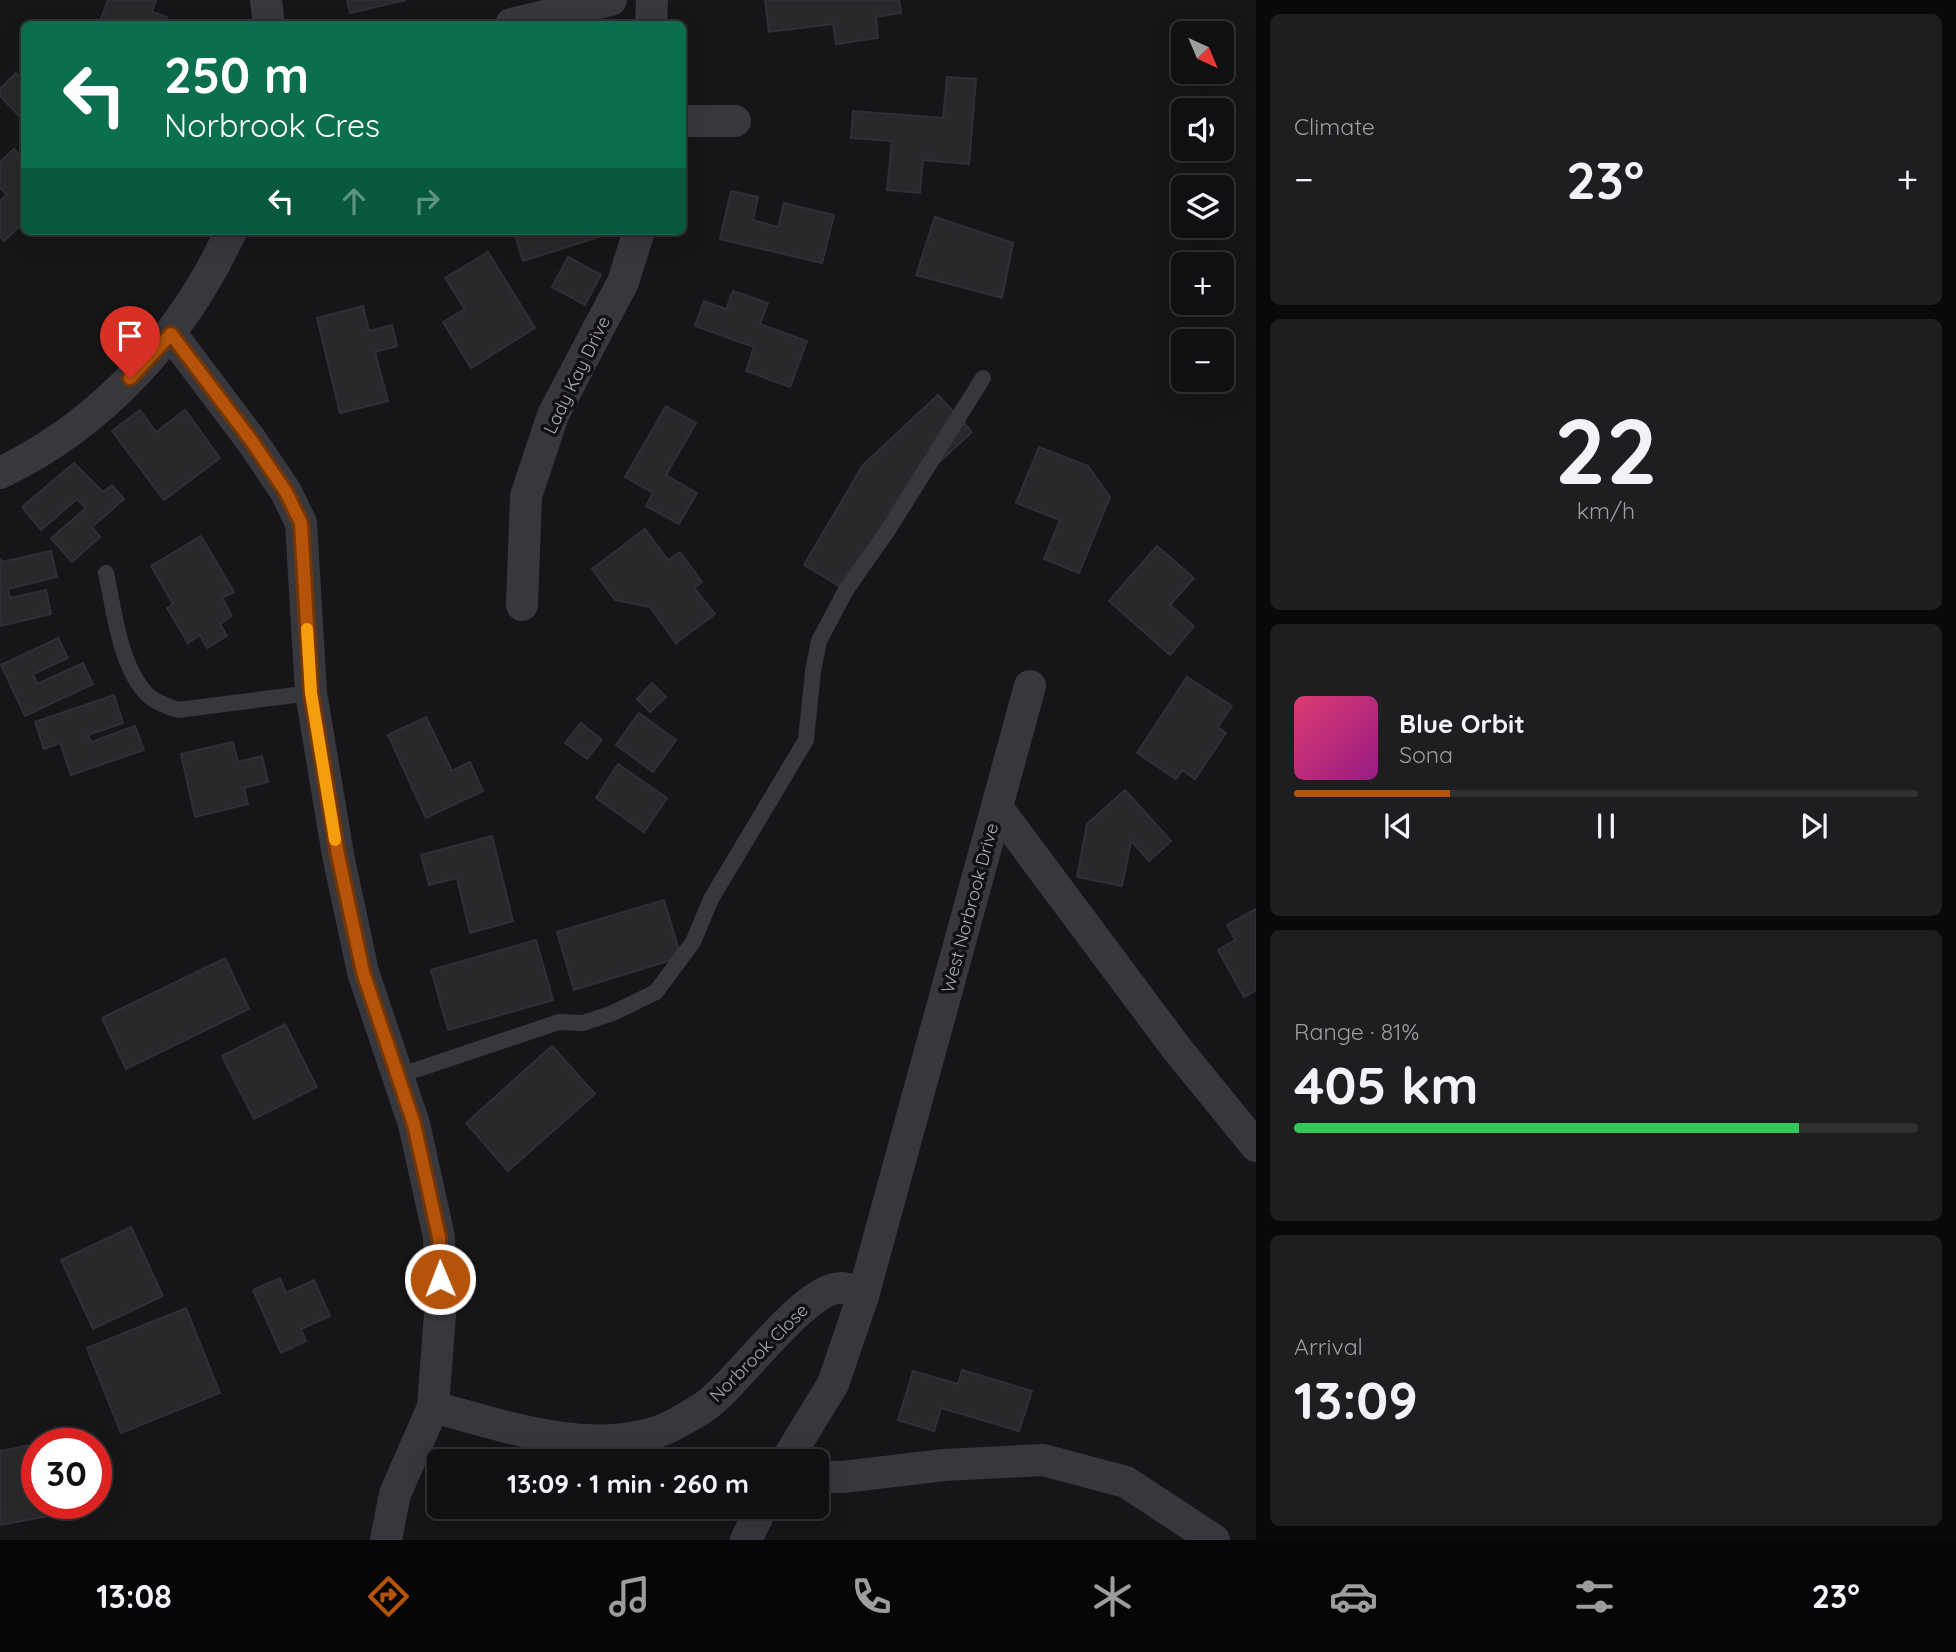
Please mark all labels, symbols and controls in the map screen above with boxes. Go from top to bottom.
north arrow [1171,21,1234,84]
map controls [1171,21,1234,392]
text: 250 m [164,44,309,105]
icon: left [49,49,140,140]
button: sound [1171,98,1234,161]
text: Norbrook Cres [164,105,380,145]
text: Climate [1294,112,1375,141]
text: 23° [1566,147,1644,212]
text: − [1294,155,1314,203]
text: + [1897,155,1918,203]
button: layers [1171,175,1234,238]
icon: left [262,182,300,220]
icon: ahead [335,182,373,220]
icon: right [408,182,446,220]
button: + [1171,252,1234,315]
pin [100,306,160,378]
street label: Lady Kay Drive [538,312,615,437]
icon: arrive [111,317,149,355]
button: − [1171,329,1234,392]
text: 22 [1554,393,1658,507]
text: km/h [1577,496,1635,525]
text: Blue Orbit [1399,707,1525,740]
text: Sona [1399,740,1453,769]
icon: previous [1379,807,1417,845]
icon: pause [1587,807,1625,845]
icon: next [1795,807,1833,845]
street label: West Norbrook Drive [936,821,1003,995]
text: Range · 81% [1294,1017,1419,1046]
text: 405 km [1294,1052,1479,1117]
position arrow [403,1242,477,1316]
street label: Norbrook Close [705,1299,813,1407]
text: Arrival [1294,1332,1363,1361]
text: 13:09 [1294,1367,1418,1432]
speed limit sign: 30 [21,1428,112,1519]
text: 13:09 · 1 min · 260 m [507,1467,749,1500]
icon: directions [364,1572,413,1621]
icon: music [605,1572,654,1621]
icon: phone [847,1572,896,1621]
icon: climate [1088,1572,1137,1621]
icon: car [1329,1572,1378,1621]
icon: filters [1570,1572,1619,1621]
text: 13:08 [96,1576,172,1616]
text: 23° [1812,1576,1860,1616]

